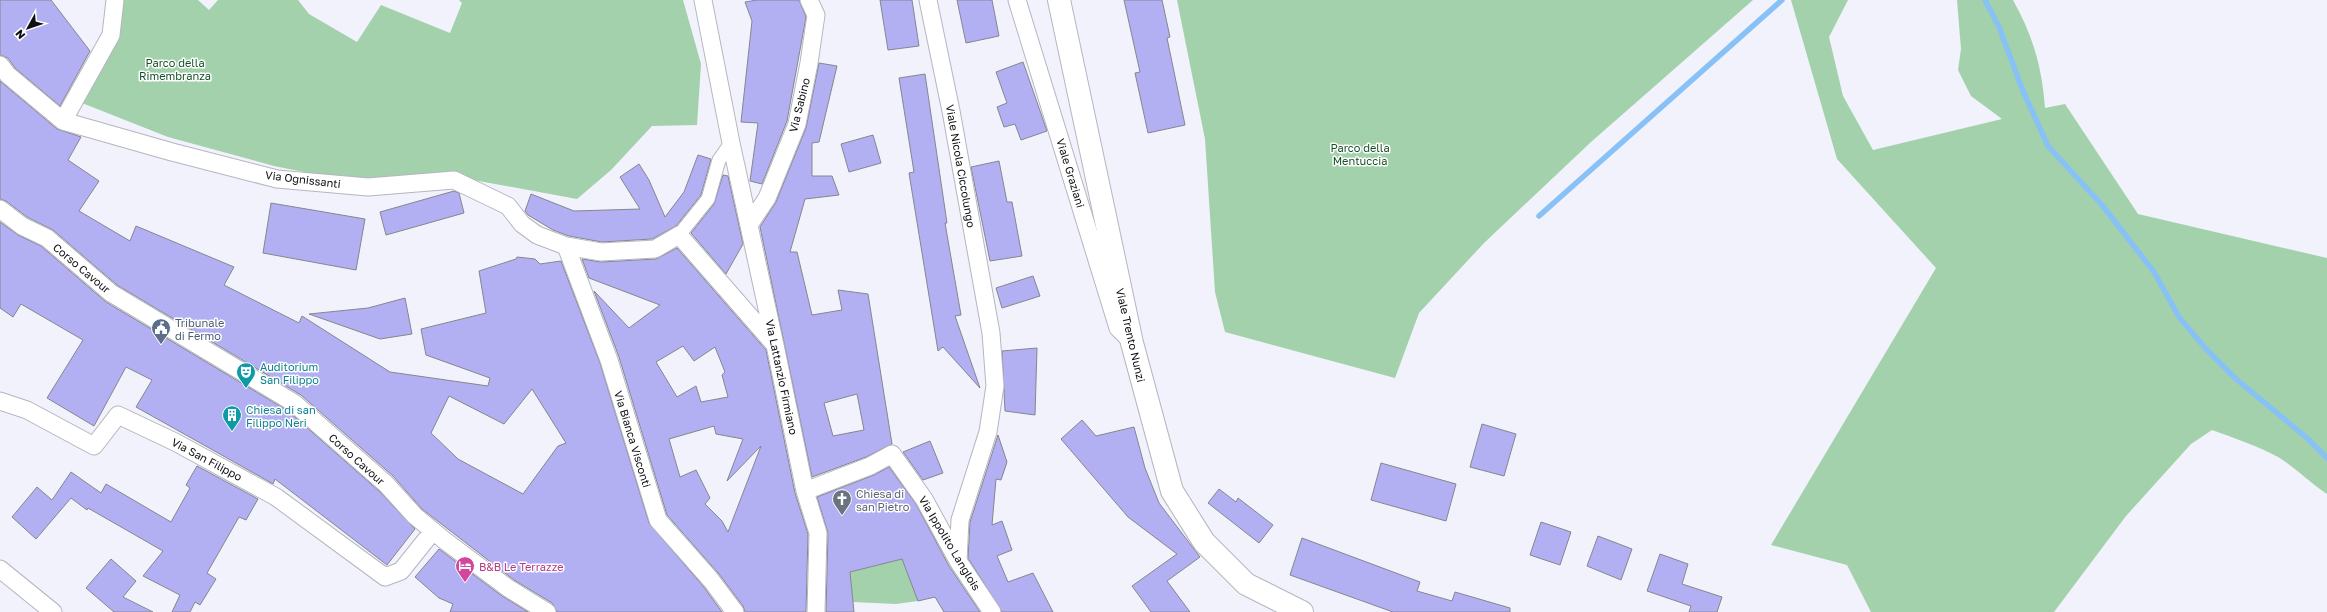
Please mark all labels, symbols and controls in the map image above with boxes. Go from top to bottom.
north arrow [8,8,48,48]
text: N [12,27,28,42]
park label: Parco della Rimembranza [139,56,211,82]
street label: Via Sabino [786,76,812,134]
street label: Viale Nicola Ciccolungo [944,103,978,229]
street label: Viale Graziani [1054,137,1088,209]
park label: Parco della Mentuccia [1330,141,1390,167]
street label: Via Ognissanti [265,168,341,190]
street label: Corso Cavour [51,240,114,296]
street label: Viale Trento Nunzi [1114,287,1148,383]
place label: Tribunale di Fermo [175,316,224,342]
public building icon: Tribunale di Fermo [150,317,172,345]
street label: Via Lattanzio Firmiano [763,318,801,436]
place label: Auditorium San Filippo [260,360,319,386]
theatre icon: Auditorium San Filippo [235,361,257,389]
street label: Via Bianca Visconti [612,389,654,489]
place label: Chiesa di san Filippo Neri [246,403,316,429]
building icon: Chiesa di san Filippo Neri [221,404,243,432]
street label: Corso Cavour [326,431,388,488]
street label: Via San Filippo [169,435,245,483]
place label: Chiesa di san Pietro [856,487,910,513]
church icon: Chiesa di san Pietro [831,488,853,516]
street label: Via Ippolito Langlois [917,493,983,593]
hotel icon: B&B Le Terrazze [454,555,476,583]
place label: B&B Le Terrazze [479,560,564,573]

